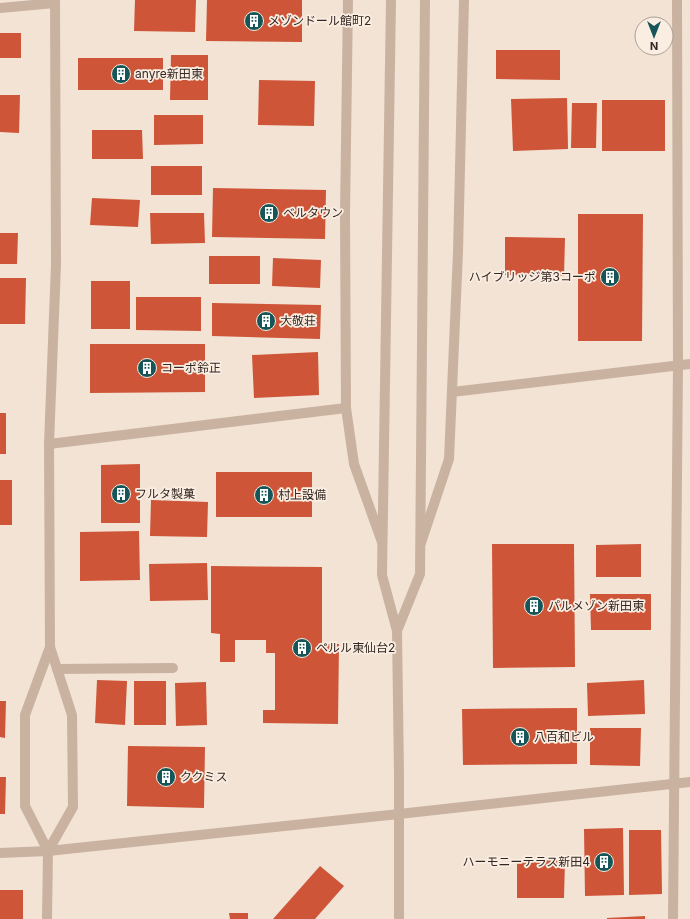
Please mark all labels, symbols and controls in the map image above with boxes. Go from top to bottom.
building icon: メゾンドール館町2 [243,10,265,32]
place label: メゾンドール館町2 [268,13,371,28]
north arrow [634,16,674,56]
text: N [650,39,658,53]
building icon: anyre新田東 [110,63,132,85]
place label: anyre新田東 [135,66,203,81]
building icon: ベルタウン [258,202,280,224]
place label: ベルタウン [283,205,343,220]
building icon: ハイブリッジ第3コーポ [599,266,621,288]
place label: ハイブリッジ第3コーポ [469,269,596,284]
building icon: 大敬荘 [255,310,277,332]
place label: 大敬荘 [280,313,316,328]
building icon: コーポ鈴正 [136,357,158,379]
place label: コーポ鈴正 [161,360,221,375]
building icon: フルタ製菓 [110,483,132,505]
building icon: 村上設備 [253,484,275,506]
place label: フルタ製菓 [135,486,195,501]
place label: 村上設備 [278,487,326,502]
building icon: パルメゾン新田東 [523,595,545,617]
place label: パルメゾン新田東 [548,598,644,613]
building icon: ペルル東仙台2 [291,637,313,659]
place label: ペルル東仙台2 [316,640,395,655]
building icon: 八百和ビル [509,726,531,748]
place label: 八百和ビル [534,729,594,744]
building icon: ククミス [155,766,177,788]
place label: ククミス [180,769,228,784]
building icon: ハーモニーテラス新田4 [593,851,615,873]
place label: ハーモニーテラス新田4 [462,854,590,869]

